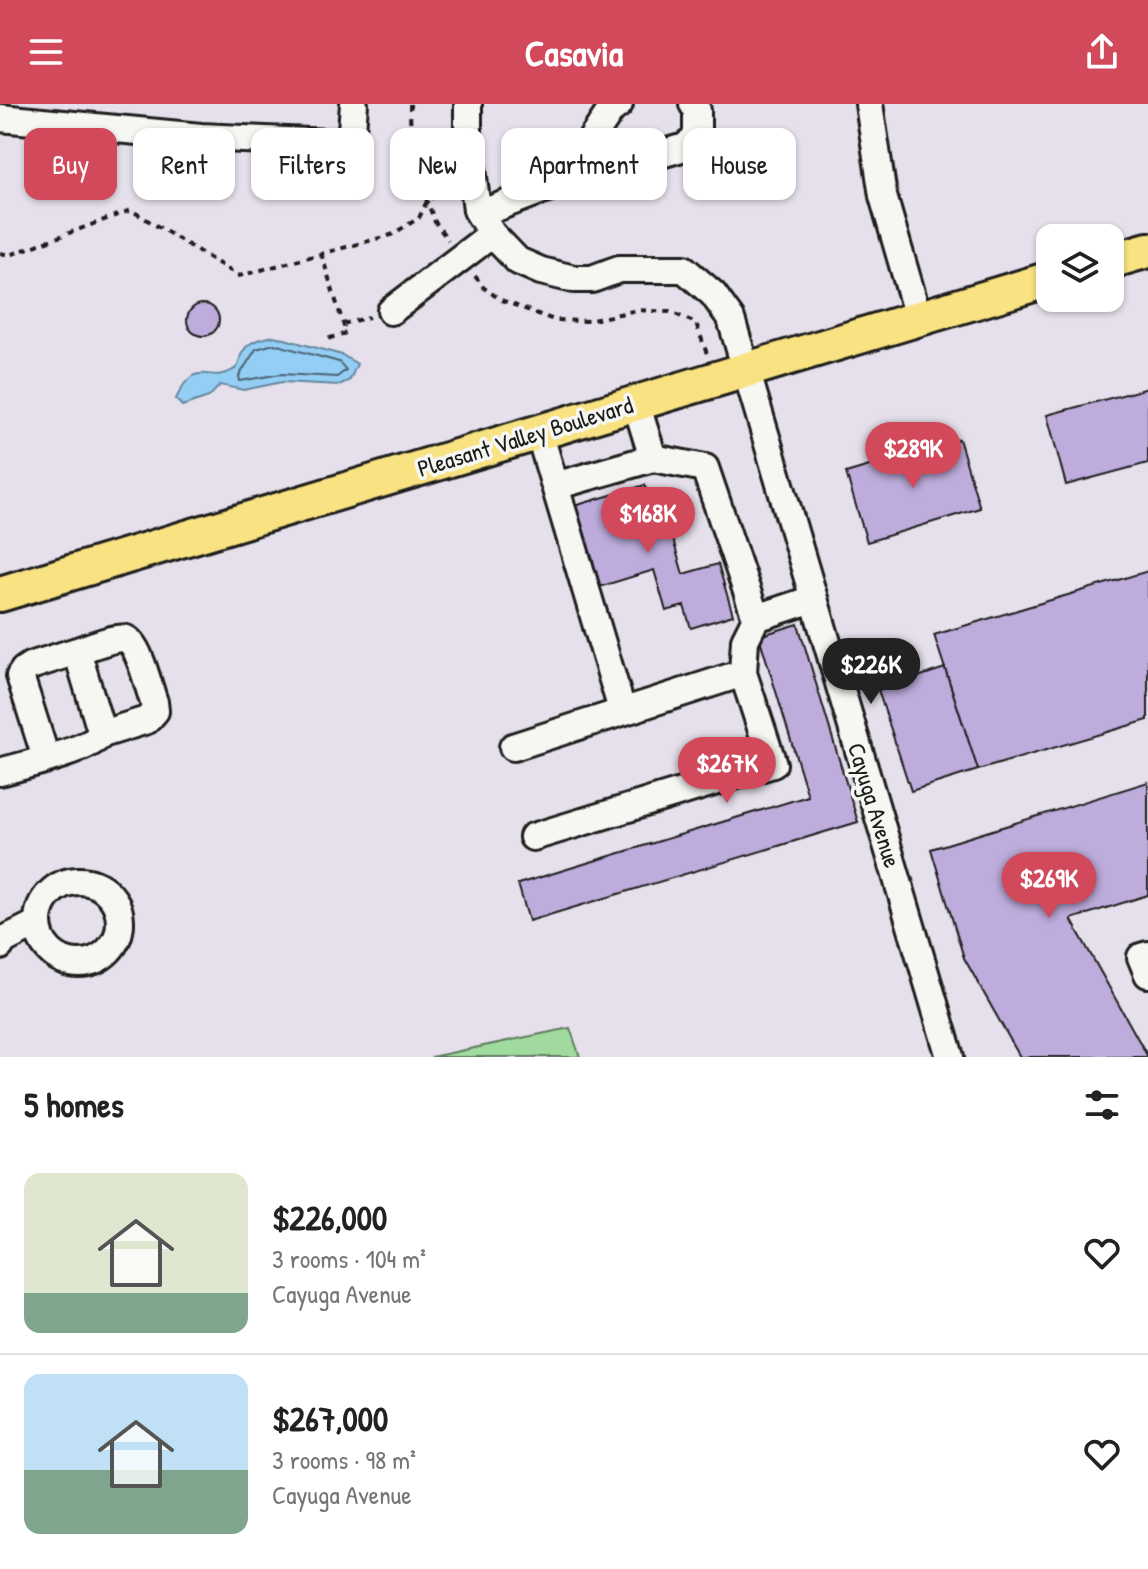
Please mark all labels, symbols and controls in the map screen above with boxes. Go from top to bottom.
text: Casavia [525,28,623,77]
icon: menu [24,30,68,74]
icon: share [1080,30,1124,74]
chip: Buy [24,128,117,200]
chip: Rent [133,128,235,200]
chip: Filters [251,128,374,200]
chip: New [390,128,485,200]
chip: Apartment [501,128,667,200]
chip: House [683,128,796,200]
map controls [1036,224,1124,312]
button: layers [1036,224,1124,312]
street label: Pleasant Valley Boulevard [413,388,637,484]
pin: $289K [857,422,969,490]
text: $289K [883,430,943,465]
pin: $168K [592,487,704,555]
text: $168K [619,495,677,530]
pin: $226K [815,638,927,706]
text: $226K [840,646,902,681]
pin: $267K [671,737,783,805]
street label: Cayuga Avenue [841,739,909,872]
text: $267K [696,745,758,780]
pin: $269K [993,852,1105,920]
text: $269K [1020,860,1078,895]
text: 5 homes [24,1082,124,1128]
icon: filters [1080,1083,1124,1127]
text: $226,000 [272,1195,387,1241]
icon: home [88,1205,184,1301]
icon: heart [1080,1231,1124,1275]
text: 3 rooms · 104 m² [272,1241,426,1276]
text: Cayuga Avenue [272,1276,412,1311]
text: $267,000 [272,1396,388,1442]
icon: home [88,1406,184,1502]
icon: heart [1080,1432,1124,1476]
text: 3 rooms · 98 m² [272,1442,416,1477]
text: Cayuga Avenue [272,1477,412,1512]

